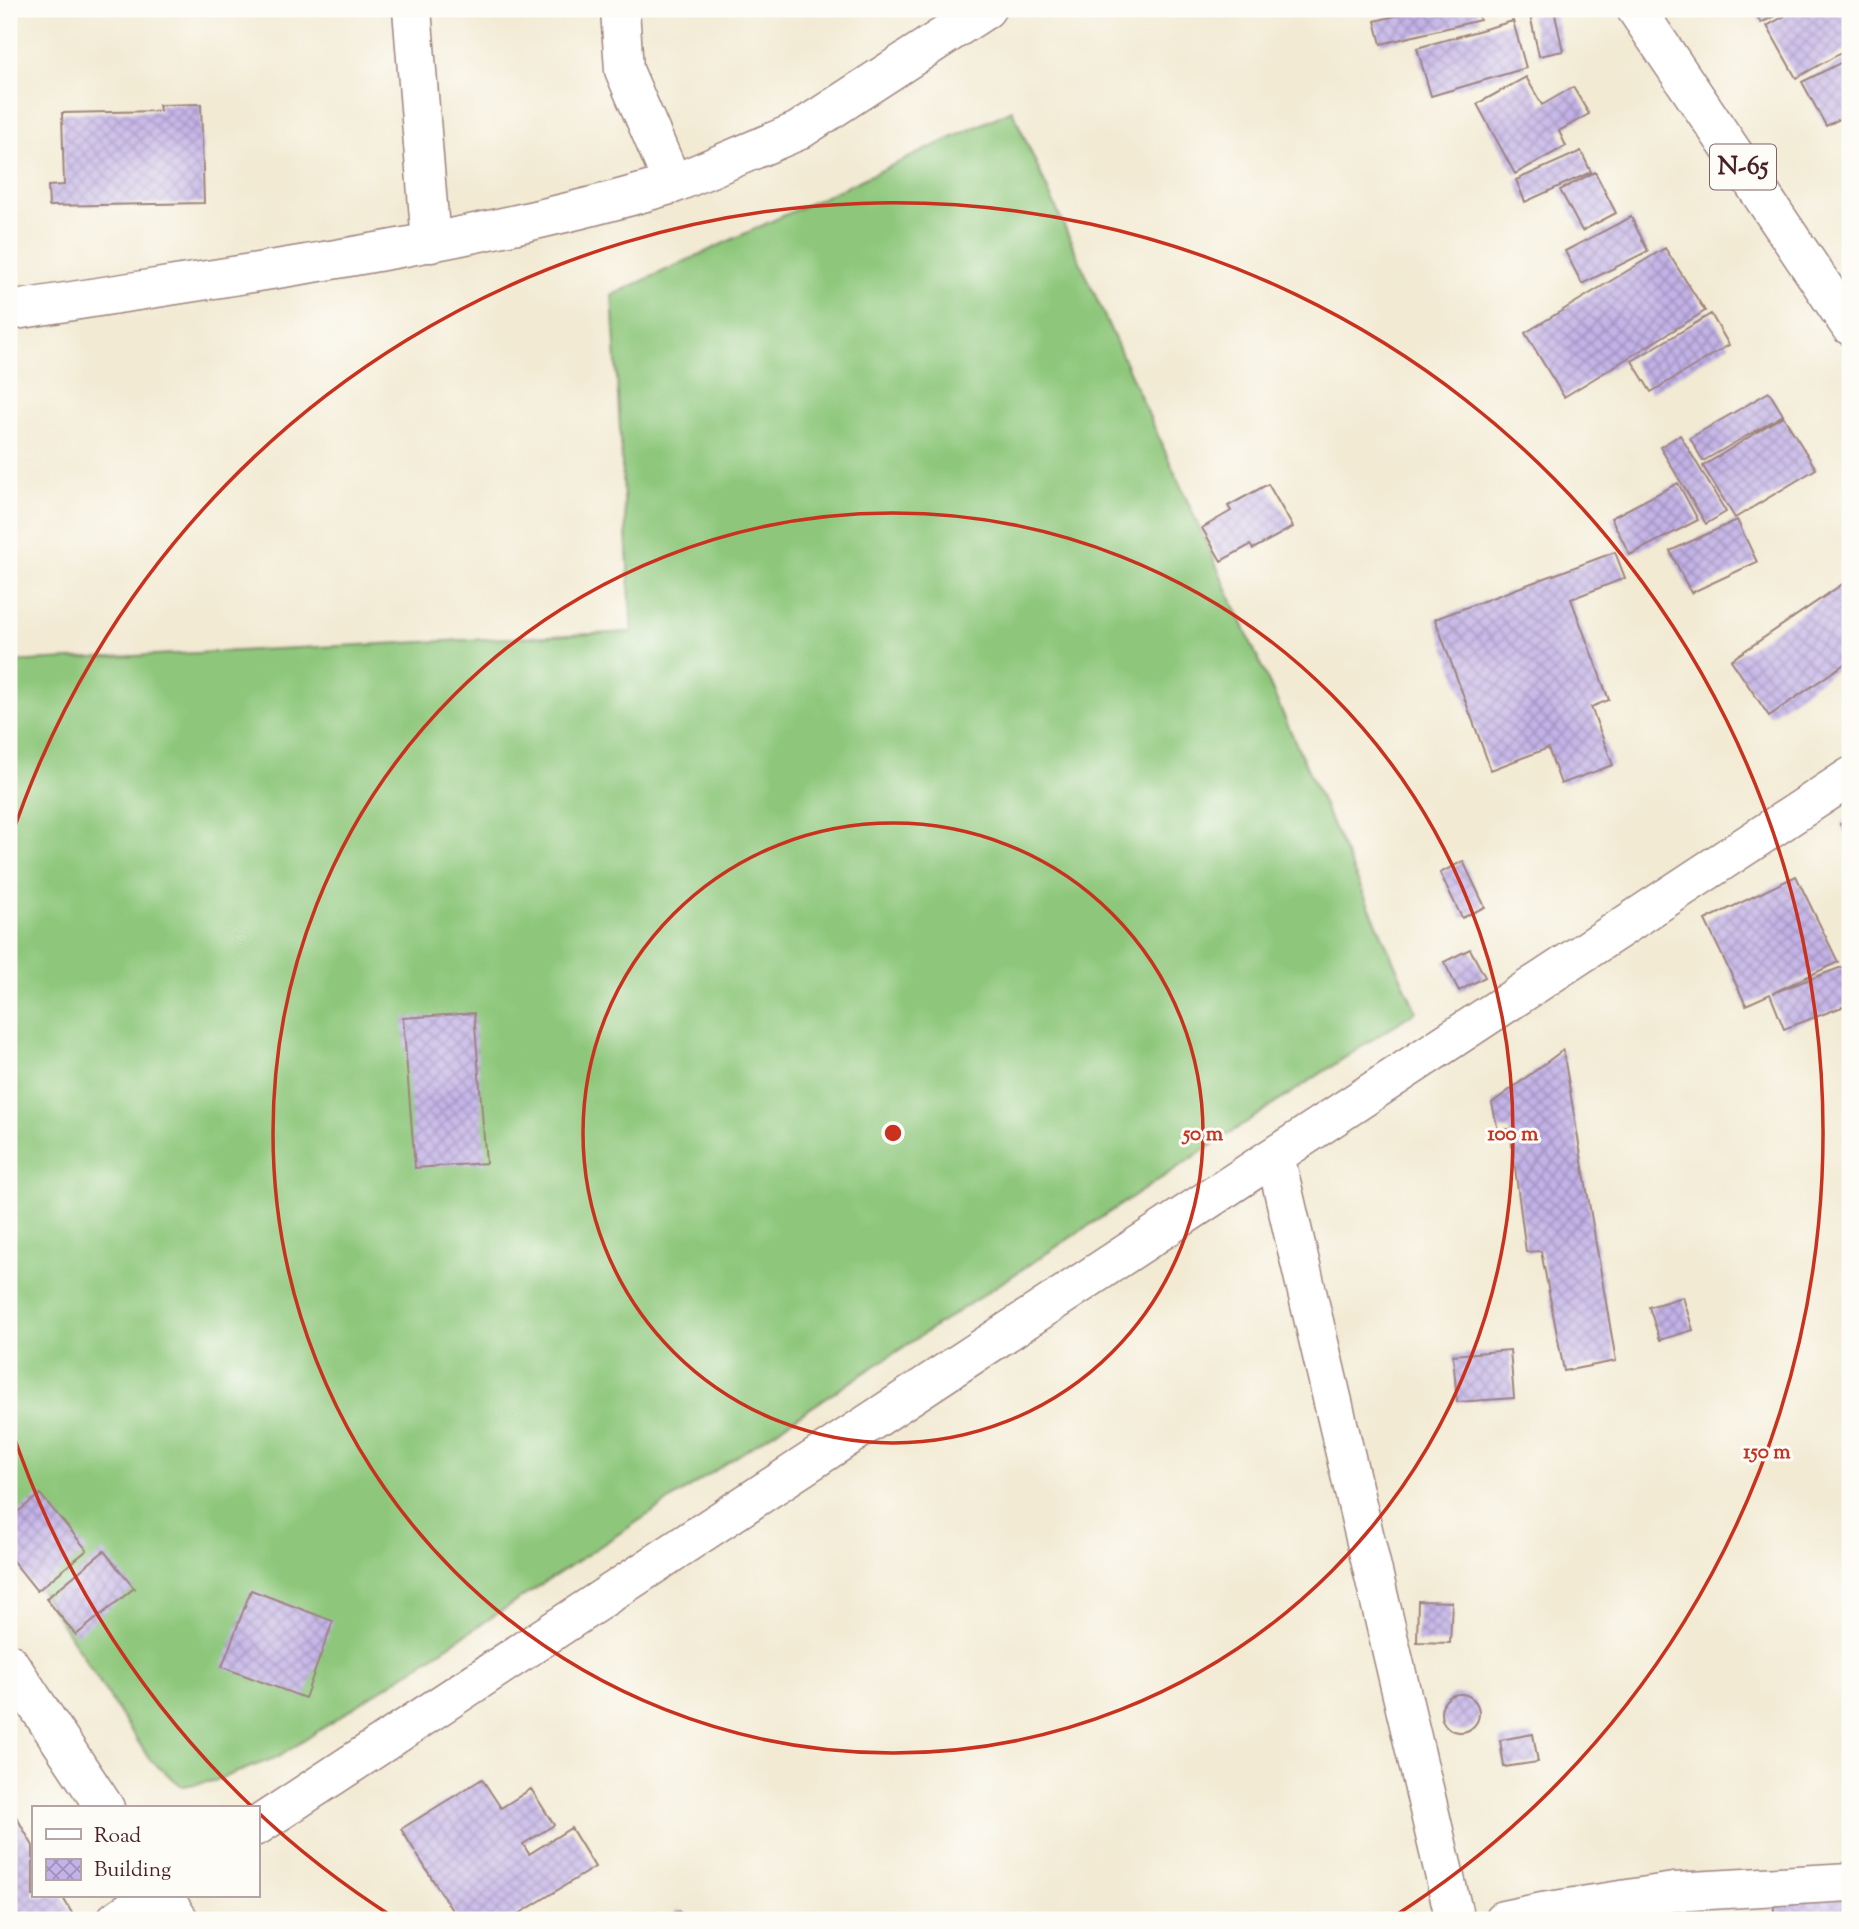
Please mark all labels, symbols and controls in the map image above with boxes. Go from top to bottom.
road number: N-65 [1710,144,1776,190]
text: 50 m [1181,1120,1224,1150]
text: 100 m [1488,1120,1539,1150]
centre of rings [881,1121,905,1145]
text: 150 m [1743,1438,1791,1468]
legend [32,1806,259,1898]
text: Road [94,1822,141,1852]
text: Building [94,1856,171,1886]

